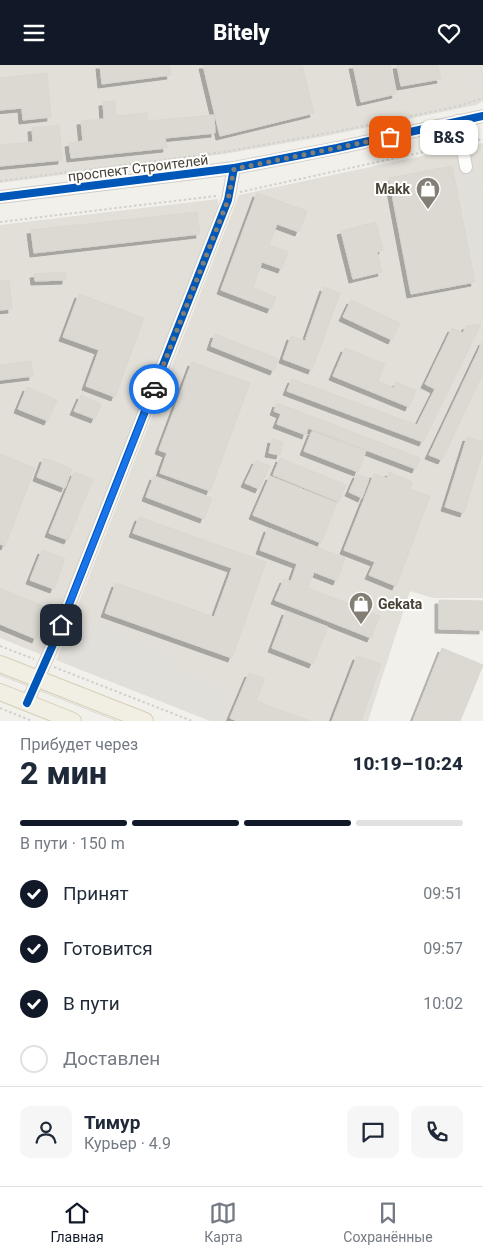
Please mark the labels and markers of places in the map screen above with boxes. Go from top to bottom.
pin [369,116,411,158]
callout: B&S [420,119,478,155]
shop icon: Makk [415,176,441,210]
place label: Makk [375,181,411,197]
shop icon: Gekata [348,591,374,625]
place label: Gekata [378,596,423,612]
pin [40,604,82,646]

